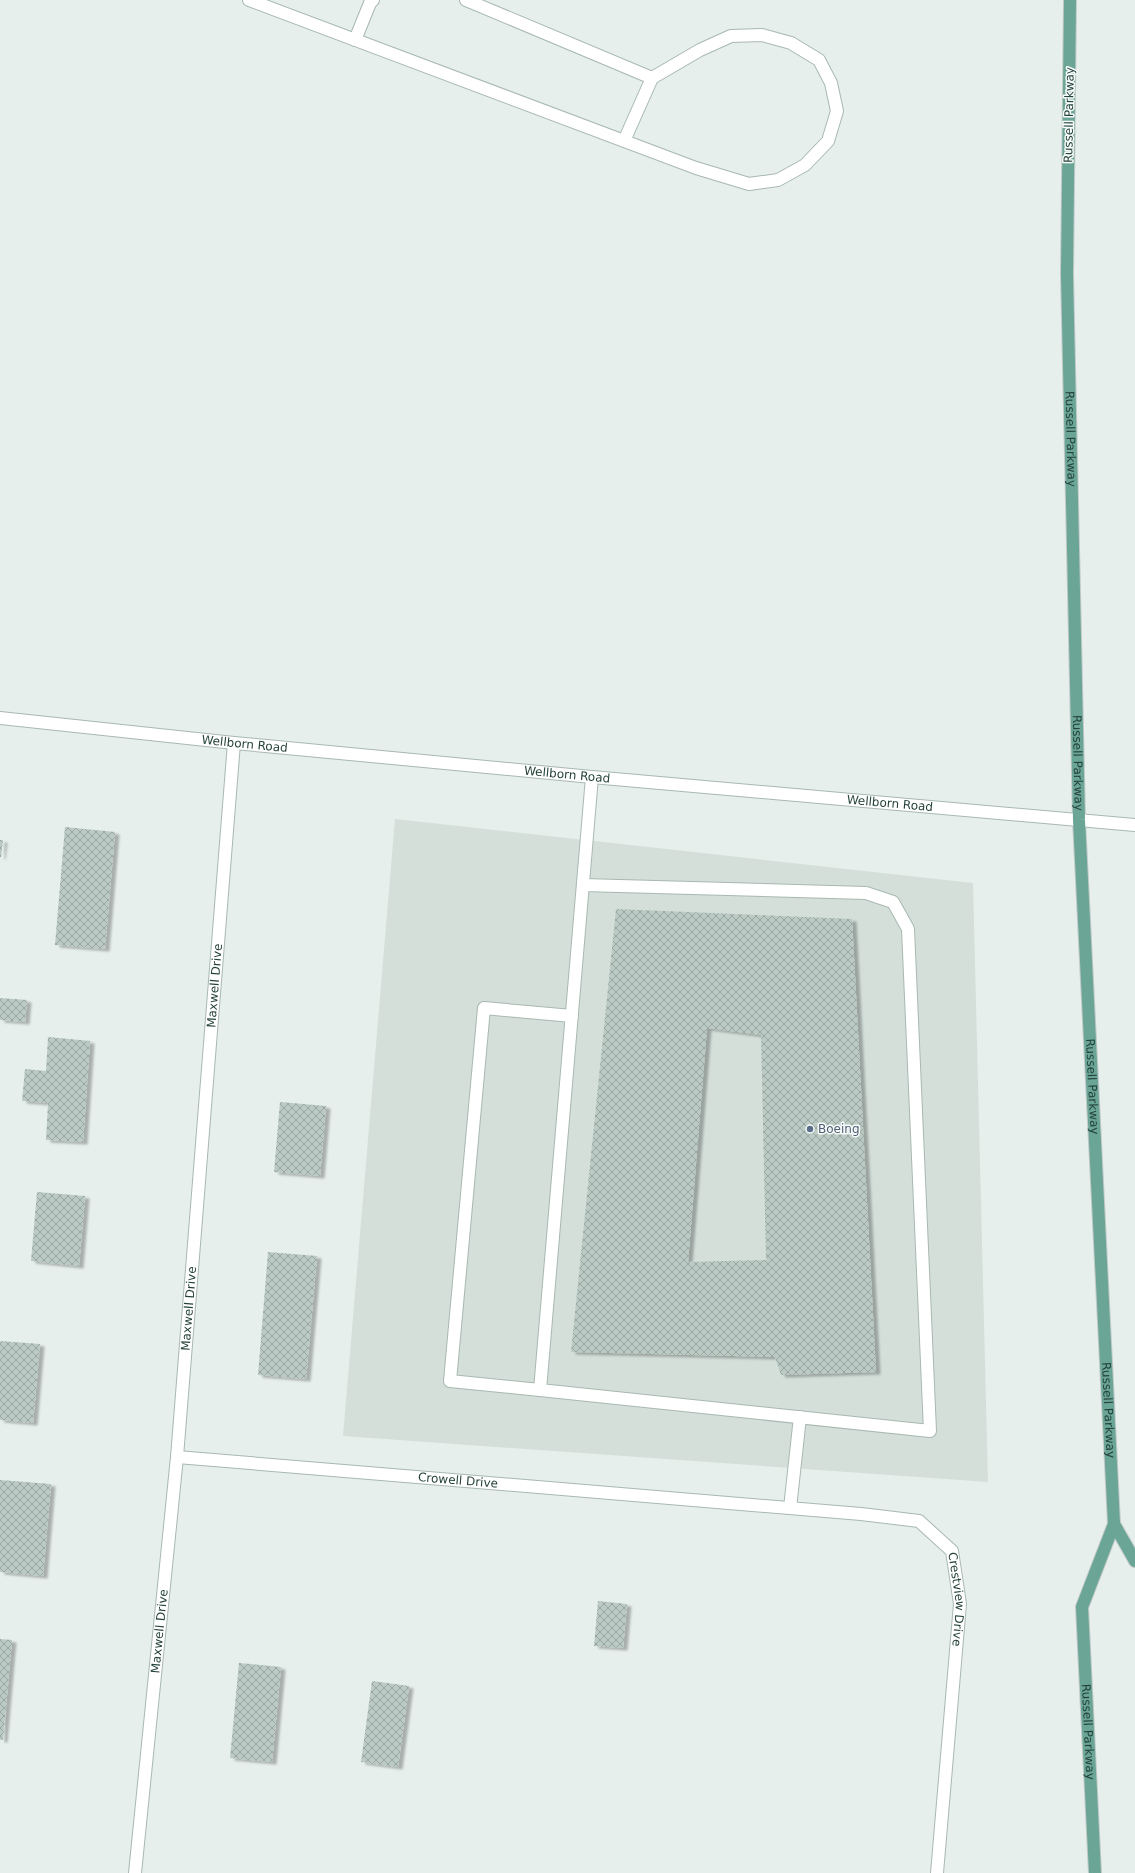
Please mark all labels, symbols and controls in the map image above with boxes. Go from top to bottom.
street label: Russell Parkway [1061,67,1077,163]
street label: Russell Parkway [1063,391,1079,487]
street label: Russell Parkway [1070,715,1086,811]
street label: Wellborn Road [201,733,288,755]
street label: Wellborn Road [523,764,611,786]
street label: Wellborn Road [846,793,934,814]
street label: Maxwell Drive [204,943,225,1028]
street label: Russell Parkway [1083,1038,1102,1135]
place label: Boeing [818,1122,860,1136]
marker: Boeing [805,1124,815,1134]
street label: Maxwell Drive [179,1266,199,1351]
street label: Russell Parkway [1099,1362,1118,1458]
street label: Crowell Drive [417,1470,499,1491]
street label: Crestview Drive [945,1551,967,1647]
street label: Maxwell Drive [148,1588,171,1674]
street label: Russell Parkway [1079,1684,1097,1780]

